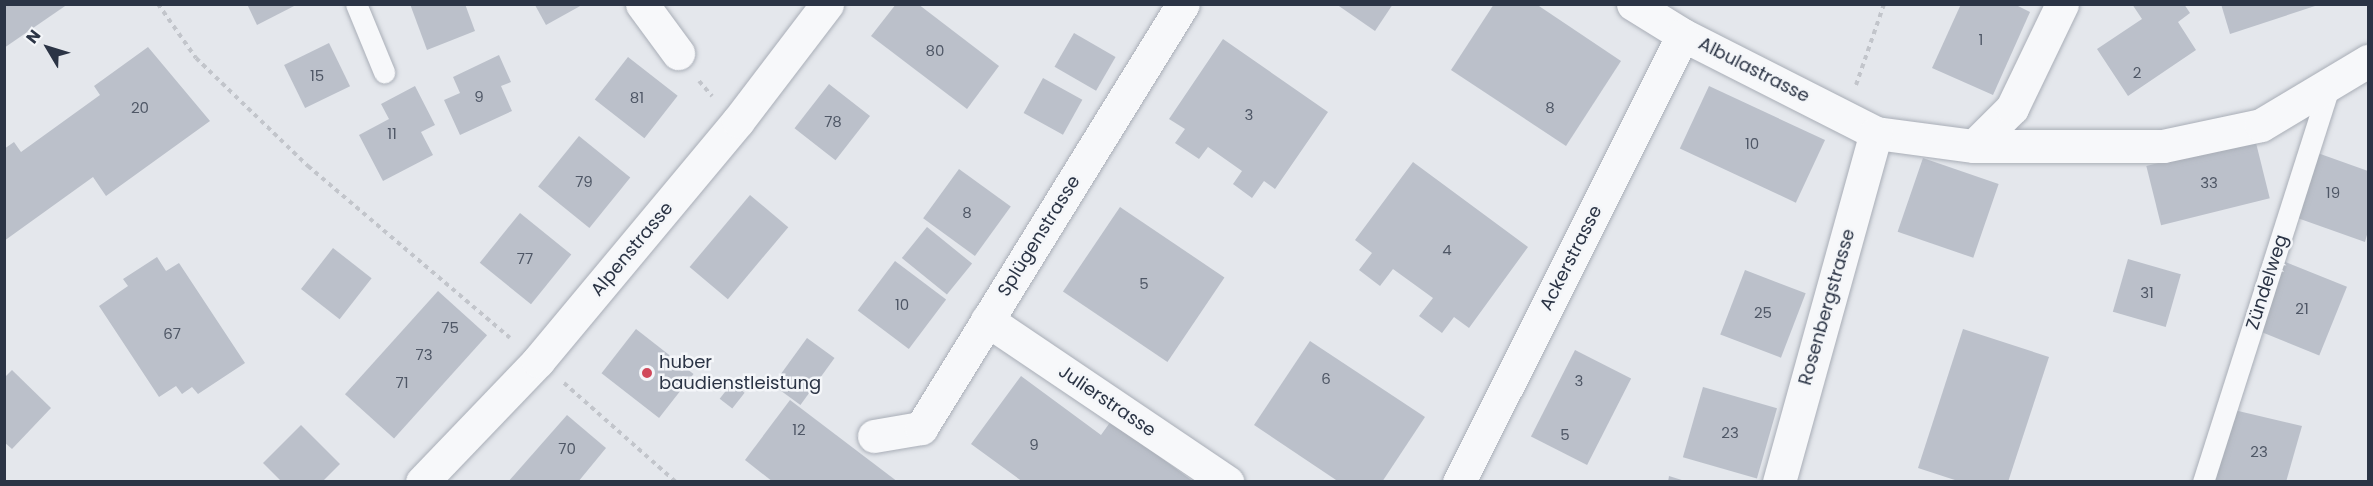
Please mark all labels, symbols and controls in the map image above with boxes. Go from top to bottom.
north arrow [18,18,78,78]
text: N [21,25,46,48]
house number: 1 [1979,31,1983,49]
street label: Albulastrasse [1695,33,1813,107]
house number: 80 [926,42,944,60]
house number: 2 [2133,64,2141,82]
house number: 15 [310,67,324,85]
house number: 9 [474,88,484,106]
house number: 81 [630,89,644,107]
house number: 20 [131,99,149,117]
house number: 8 [1545,99,1555,117]
house number: 3 [1245,106,1253,124]
house number: 78 [824,113,842,131]
house number: 11 [387,125,397,143]
house number: 10 [1745,135,1759,153]
street label: Splügenstrasse [993,172,1085,300]
house number: 79 [575,173,593,191]
house number: 33 [2200,174,2218,192]
house number: 19 [2326,184,2340,202]
street label: Alpenstrasse [586,198,678,300]
street label: Ackerstrasse [1535,202,1607,314]
house number: 8 [962,204,972,222]
street label: Rosenbergstrasse [1794,226,1860,388]
street label: Zündelweg [2241,232,2293,332]
house number: 4 [1442,241,1452,259]
house number: 77 [517,250,533,268]
house number: 5 [1139,275,1149,293]
house number: 31 [2140,284,2154,302]
house number: 10 [895,296,909,314]
house number: 21 [2295,300,2309,318]
house number: 25 [1754,304,1772,322]
house number: 75 [441,319,459,337]
house number: 67 [163,325,181,343]
house number: 73 [415,346,433,364]
place label: huber baudienstleistung [659,352,821,394]
street label: Julierstrasse [1054,361,1160,441]
marker: huber baudienstleistung [640,366,654,380]
house number: 6 [1321,370,1331,388]
house number: 3 [1575,372,1583,390]
house number: 71 [396,374,408,392]
house number: 12 [792,421,806,439]
house number: 23 [1721,424,1739,442]
house number: 5 [1560,426,1570,444]
house number: 9 [1029,436,1039,454]
house number: 70 [558,440,576,458]
house number: 23 [2250,443,2268,461]

